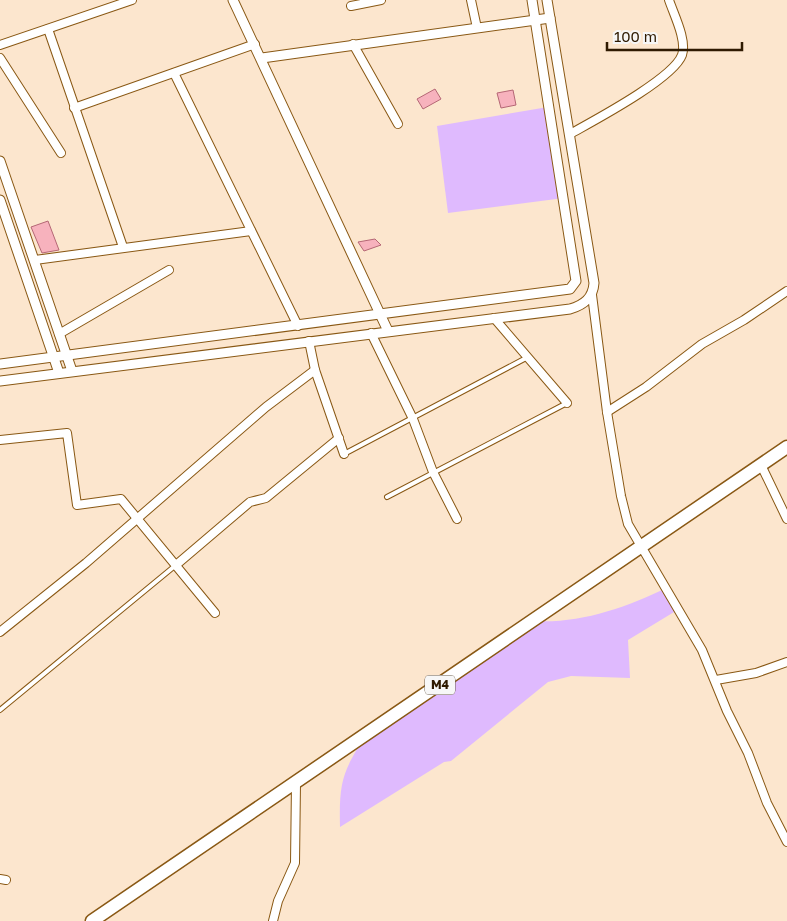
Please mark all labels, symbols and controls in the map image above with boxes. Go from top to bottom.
scale bar [607,20,742,52]
text: 100 m [614,27,657,45]
road number: M4 [425,676,455,694]

